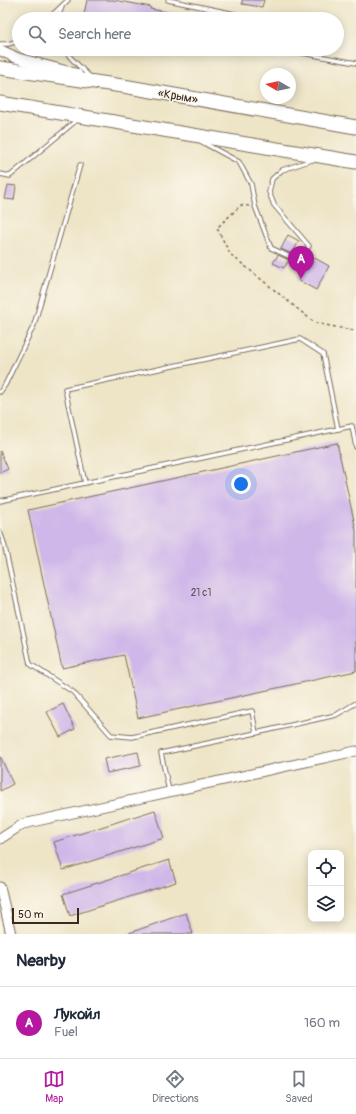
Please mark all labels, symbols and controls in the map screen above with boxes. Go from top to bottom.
search box [12,12,344,56]
icon: search [26,23,48,45]
text: Search here [58,25,131,44]
north arrow [260,68,296,104]
street label: «Крым» [157,86,199,107]
pin: A [288,246,314,279]
your location [231,474,251,494]
house number: 21 с1 [191,587,211,599]
map controls [308,850,344,922]
button: locate [308,850,344,886]
button: layers [308,886,344,922]
scale bar [12,906,79,925]
text: 50 m [18,908,44,921]
text: Nearby [16,950,65,971]
text: Лукойл [54,1005,100,1024]
text: A [25,1015,33,1031]
text: 160 m [304,1015,340,1031]
text: Fuel [54,1024,78,1040]
tab: Map [43,1068,65,1105]
tab: Directions [152,1068,199,1105]
tab: Saved [285,1068,313,1105]

